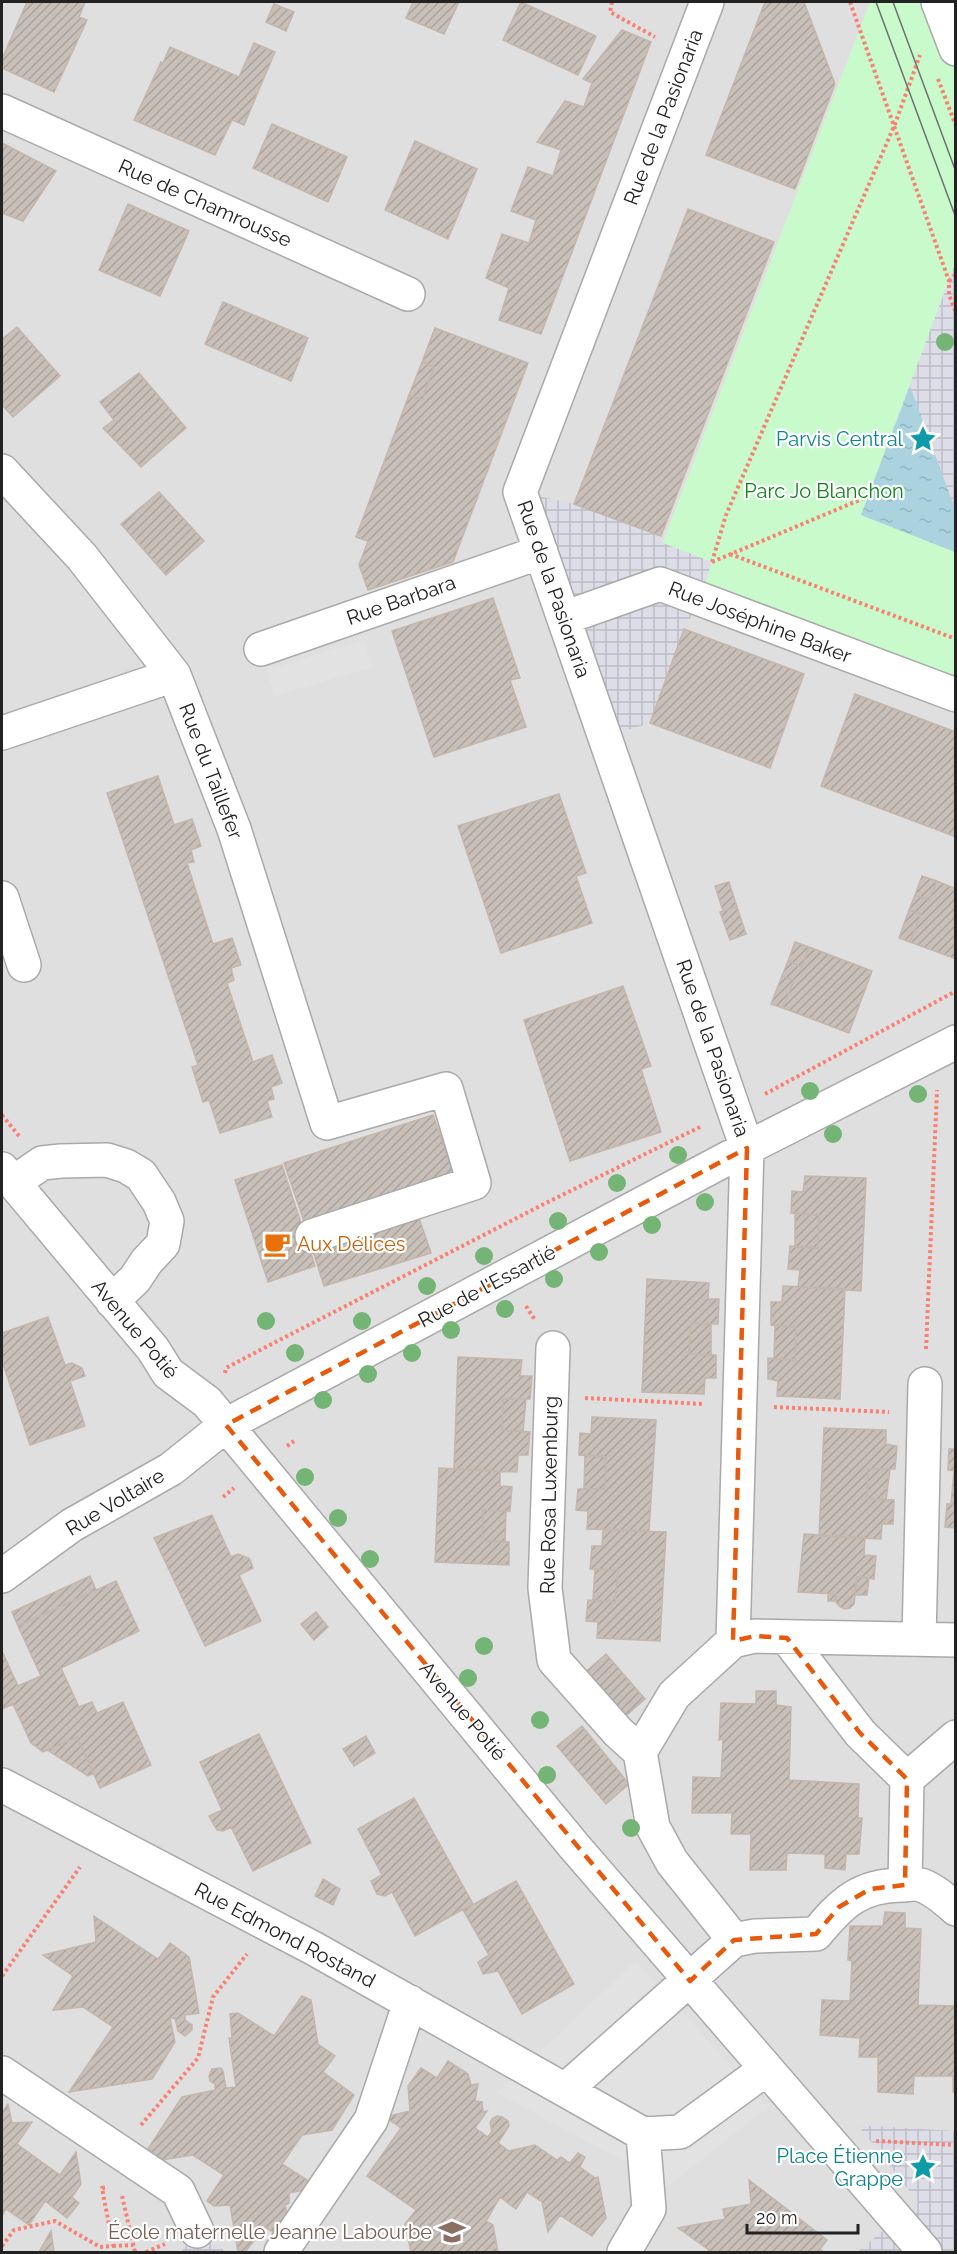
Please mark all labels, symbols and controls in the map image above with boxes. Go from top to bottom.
street label: Rue de la Pasionaria [618,26,708,208]
street label: Rue de Chamrousse [115,154,296,252]
place icon: Parvis Central [908,424,938,454]
place label: Parvis Central [776,427,904,451]
park label: Parc Jo Blanchon [744,479,904,503]
street label: Rue de la Pasionaria [512,497,596,681]
street label: Rue Barbara [343,570,459,630]
street label: Rue Joséphine Baker [665,576,855,668]
street label: Rue du Taillefer [174,700,248,842]
street label: Rue de la Pasionaria [671,956,755,1140]
cafe icon: Aux Délices [262,1229,292,1259]
place label: Aux Délices [297,1232,405,1256]
street label: Rue de l'Essartié [414,1240,560,1332]
street label: Avenue Potié [87,1275,184,1384]
street label: Rue Rosa Luxemburg [535,1396,563,1594]
street label: Rue Voltaire [61,1463,169,1541]
street label: Avenue Potié [415,1657,512,1766]
street label: Rue Edmond Rostand [190,1877,380,1993]
place label: Place Étienne Grappe [777,2144,903,2191]
place icon: Place Étienne Grappe [908,2152,938,2182]
scale bar [747,2197,858,2235]
text: 20 m [756,2207,798,2228]
school or university icon: École maternelle Jeanne Labourbe [437,2217,467,2247]
place label: École maternelle Jeanne Labourbe [108,2220,432,2244]

